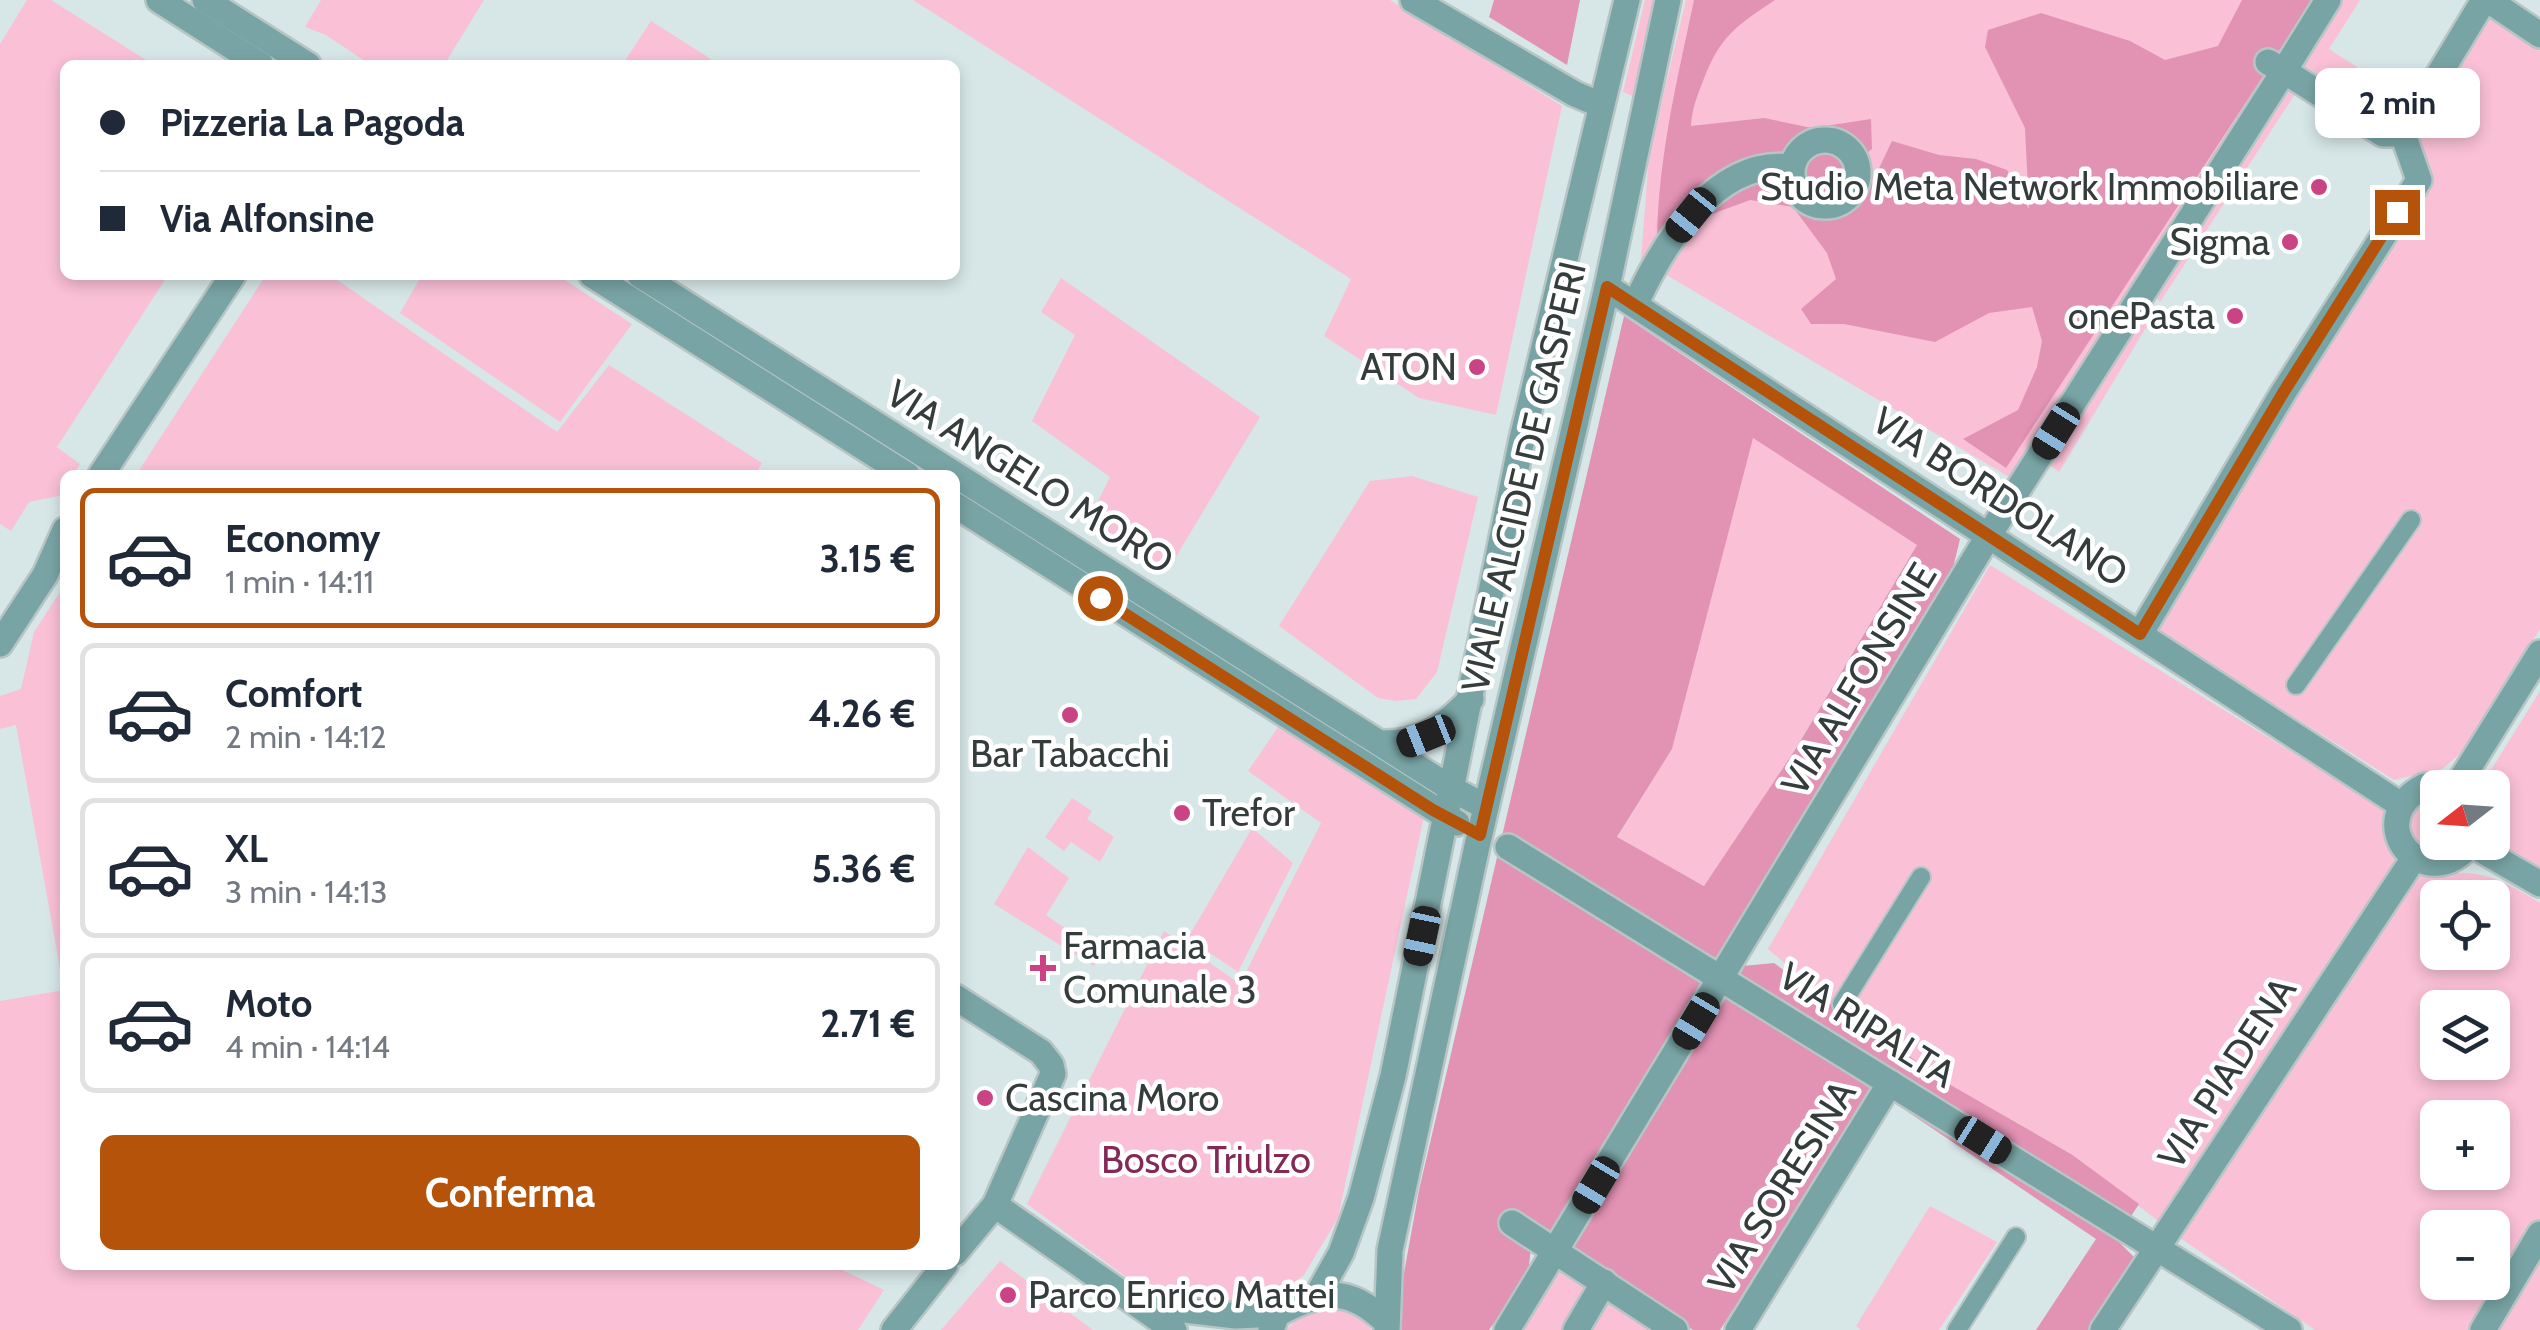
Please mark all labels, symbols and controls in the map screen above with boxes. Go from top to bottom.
callout: 2 min [2314,67,2480,137]
text: 2 min [2359,83,2436,122]
text: Pizzeria La Pagoda [160,99,465,146]
place label: Studio Meta Network Immobiliare [1760,163,2299,210]
marker: Studio Meta Network Immobiliare [2308,176,2330,198]
car [1660,182,1722,248]
route end [2375,190,2420,235]
text: Via Alfonsine [160,195,374,242]
place label: Sigma [2169,218,2270,265]
marker: Sigma [2279,231,2301,253]
street label: VIALE ALCIDE DE GASPERI [1451,257,1596,697]
place label: onePasta [2068,292,2215,339]
marker: onePasta [2224,305,2246,327]
place label: ATON [1360,343,1457,390]
marker: ATON [1466,356,1488,378]
street label: VIA ANGELO MORO [878,369,1182,584]
street label: VIA BORDOLANO [1864,397,2137,597]
car [2027,398,2085,464]
icon: car [105,513,195,603]
text: Economy [225,515,380,562]
text: 3.15 € [819,535,915,582]
street label: VIA ALFONSINE [1771,554,1946,803]
text: 1 min · 14:11 [225,562,374,601]
route start [1078,576,1123,621]
icon: car [105,668,195,758]
text: Comfort [225,670,362,717]
text: 4.26 € [809,690,915,737]
marker: Bar Tabacchi [1059,704,1081,726]
car [1393,711,1459,761]
text: 2 min · 14:12 [225,717,387,756]
place label: Bar Tabacchi [970,730,1170,777]
north arrow [2420,770,2510,860]
map controls [2420,770,2510,1300]
place label: Trefor [1202,789,1295,836]
marker: Trefor [1171,802,1193,824]
icon: car [105,823,195,913]
text: XL [225,825,268,872]
text: 5.36 € [811,845,915,892]
text: 3 min · 14:13 [225,872,388,911]
button: locate [2420,880,2510,970]
car [1401,904,1443,968]
place label: Farmacia Comunale 3 [1063,922,1257,1013]
street label: VIA RIPALTA [1770,952,1965,1098]
marker: Farmacia Comunale 3 [1032,957,1054,979]
street label: VIA PIADENA [2147,968,2306,1177]
icon: car [105,978,195,1068]
text: Moto [225,980,312,1027]
car [1668,988,1724,1054]
button: layers [2420,990,2510,1080]
text: 2.71 € [820,1000,915,1047]
text: 4 min · 14:14 [225,1027,390,1066]
street label: VIA SORESINA [1697,1071,1866,1302]
place label: Cascina Moro [1005,1074,1219,1121]
marker: Cascina Moro [974,1087,996,1109]
button: + [2420,1100,2510,1190]
car [1950,1111,2016,1169]
button: Conferma [100,1135,920,1250]
park label: Bosco Triulzo [1101,1136,1311,1183]
car [1568,1152,1624,1218]
button: − [2420,1210,2510,1300]
place label: Parco Enrico Mattei [1028,1271,1335,1318]
marker: Parco Enrico Mattei [997,1284,1019,1306]

